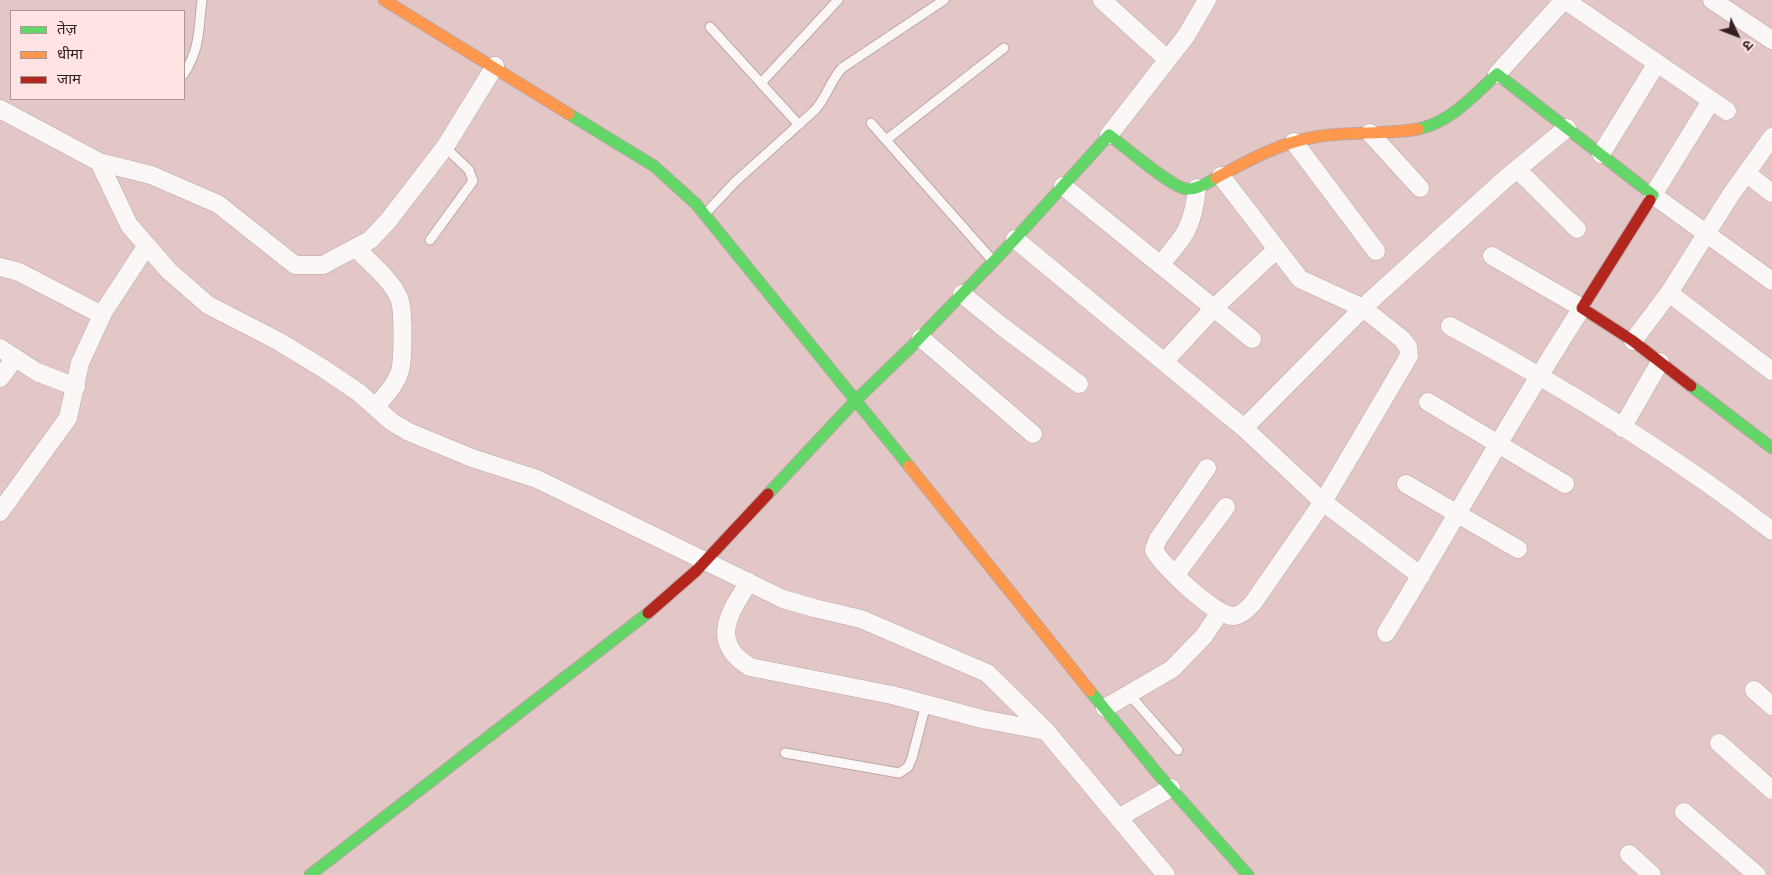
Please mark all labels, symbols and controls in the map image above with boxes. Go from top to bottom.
legend [10,10,185,100]
north arrow [1712,10,1762,60]
text: तेज़ [57,19,77,38]
text: उ [1739,36,1757,54]
text: धीमा [57,44,83,63]
text: जाम [57,69,81,88]

